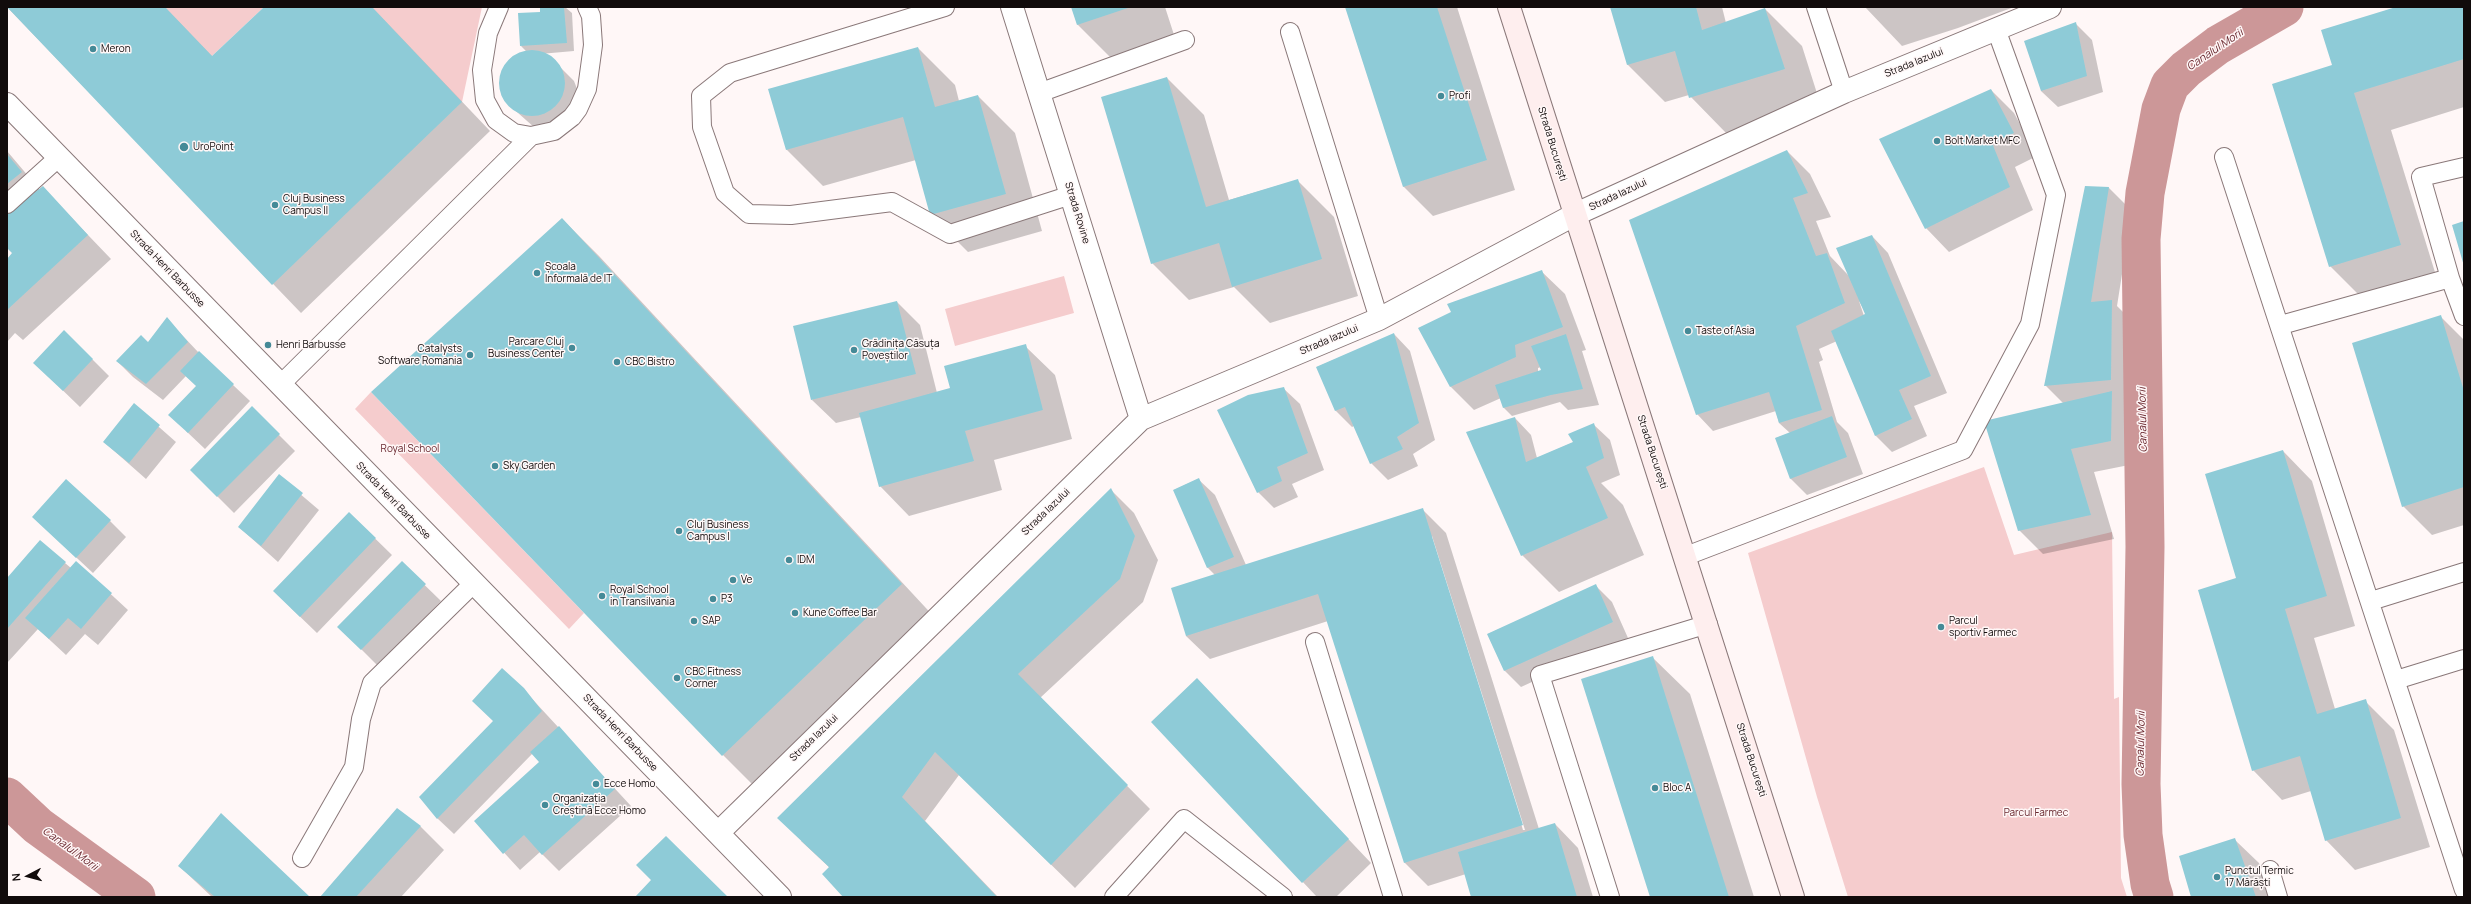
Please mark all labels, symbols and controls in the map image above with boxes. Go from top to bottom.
water label: Canalul Morii [2184,26,2246,74]
place label: Meron [101,43,131,55]
marker: Meron [88,44,98,54]
street label: Strada Iazului [1883,46,1945,80]
place label: Profi [1449,90,1470,102]
marker: Profi [1436,91,1446,101]
street label: Strada București [1535,105,1569,183]
place label: Bolt Market MFC [1945,135,2020,147]
marker: Bolt Market MFC [1932,136,1942,146]
marker: UroPoint [178,141,190,153]
place label: UroPoint [193,141,234,153]
street label: Strada Iazului [1587,176,1649,214]
street label: Strada Rovine [1062,181,1092,245]
place label: Cluj Business Campus II [283,193,345,216]
marker: Cluj Business Campus II [270,200,280,210]
street label: Strada Henri Barbusse [127,228,207,310]
place label: Școala Informală de IT [545,261,612,284]
marker: Școala Informală de IT [532,268,542,278]
street label: Strada Iazului [1298,322,1360,358]
place label: Taste of Asia [1696,325,1755,337]
marker: Taste of Asia [1683,326,1693,336]
place label: Parcare Cluj Business Center [488,336,564,360]
place label: Grădinița Căsuța Poveștilor [862,338,940,362]
place label: Henri Barbusse [276,339,346,351]
marker: Henri Barbusse [263,340,273,350]
place label: Catalysts Software Romania [378,343,462,366]
marker: Parcare Cluj Business Center [567,343,577,353]
marker: Grădinița Căsuța Poveștilor [849,345,859,355]
marker: Catalysts Software Romania [465,350,475,360]
place label: CBC Bistro [625,356,675,368]
marker: CBC Bistro [612,357,622,367]
water label: Canalul Morii [2136,387,2150,453]
street label: Strada București [1634,413,1670,491]
park label: Royal School [381,443,439,455]
street label: Strada Henri Barbusse [353,460,433,542]
place label: Sky Garden [503,460,555,472]
marker: Sky Garden [490,461,500,471]
street label: Strada Iazului [1019,486,1073,538]
place label: Cluj Business Campus I [687,519,749,542]
marker: Cluj Business Campus I [674,526,684,536]
place label: IDM [797,554,814,566]
marker: IDM [784,555,794,565]
place label: Ve [741,574,752,586]
marker: Ve [728,575,738,585]
place label: Royal School in Transilvania [610,584,675,608]
marker: Royal School in Transilvania [597,591,607,601]
place label: P3 [721,593,733,605]
marker: P3 [708,594,718,604]
place label: Kune Coffee Bar [803,607,877,619]
marker: Kune Coffee Bar [790,608,800,618]
place label: SAP [702,615,721,627]
place label: Parcul sportiv Farmec [1949,615,2017,638]
marker: SAP [689,616,699,626]
marker: Parcul sportiv Farmec [1936,622,1946,632]
place label: CBC Fitness Corner [685,666,741,690]
marker: CBC Fitness Corner [672,673,682,683]
street label: Strada Henri Barbusse [580,692,660,774]
water label: Canalul Morii [2134,711,2148,777]
street label: Strada Iazului [787,712,841,764]
street label: Strada București [1733,721,1769,799]
place label: Ecce Homo [604,778,655,790]
marker: Ecce Homo [591,779,601,789]
place label: Bloc A [1663,782,1691,794]
marker: Bloc A [1650,783,1660,793]
place label: Organizația Creștină Ecce Homo [553,793,646,816]
marker: Organizația Creștină Ecce Homo [540,800,550,810]
park label: Parcul Farmec [2004,807,2068,819]
water label: Canalul Morii [40,824,100,874]
north arrow [8,856,48,896]
place label: Punctul Termic 17 Mărăști [2225,865,2294,888]
marker: Punctul Termic 17 Mărăști [2212,872,2222,882]
text: N [8,873,23,882]

